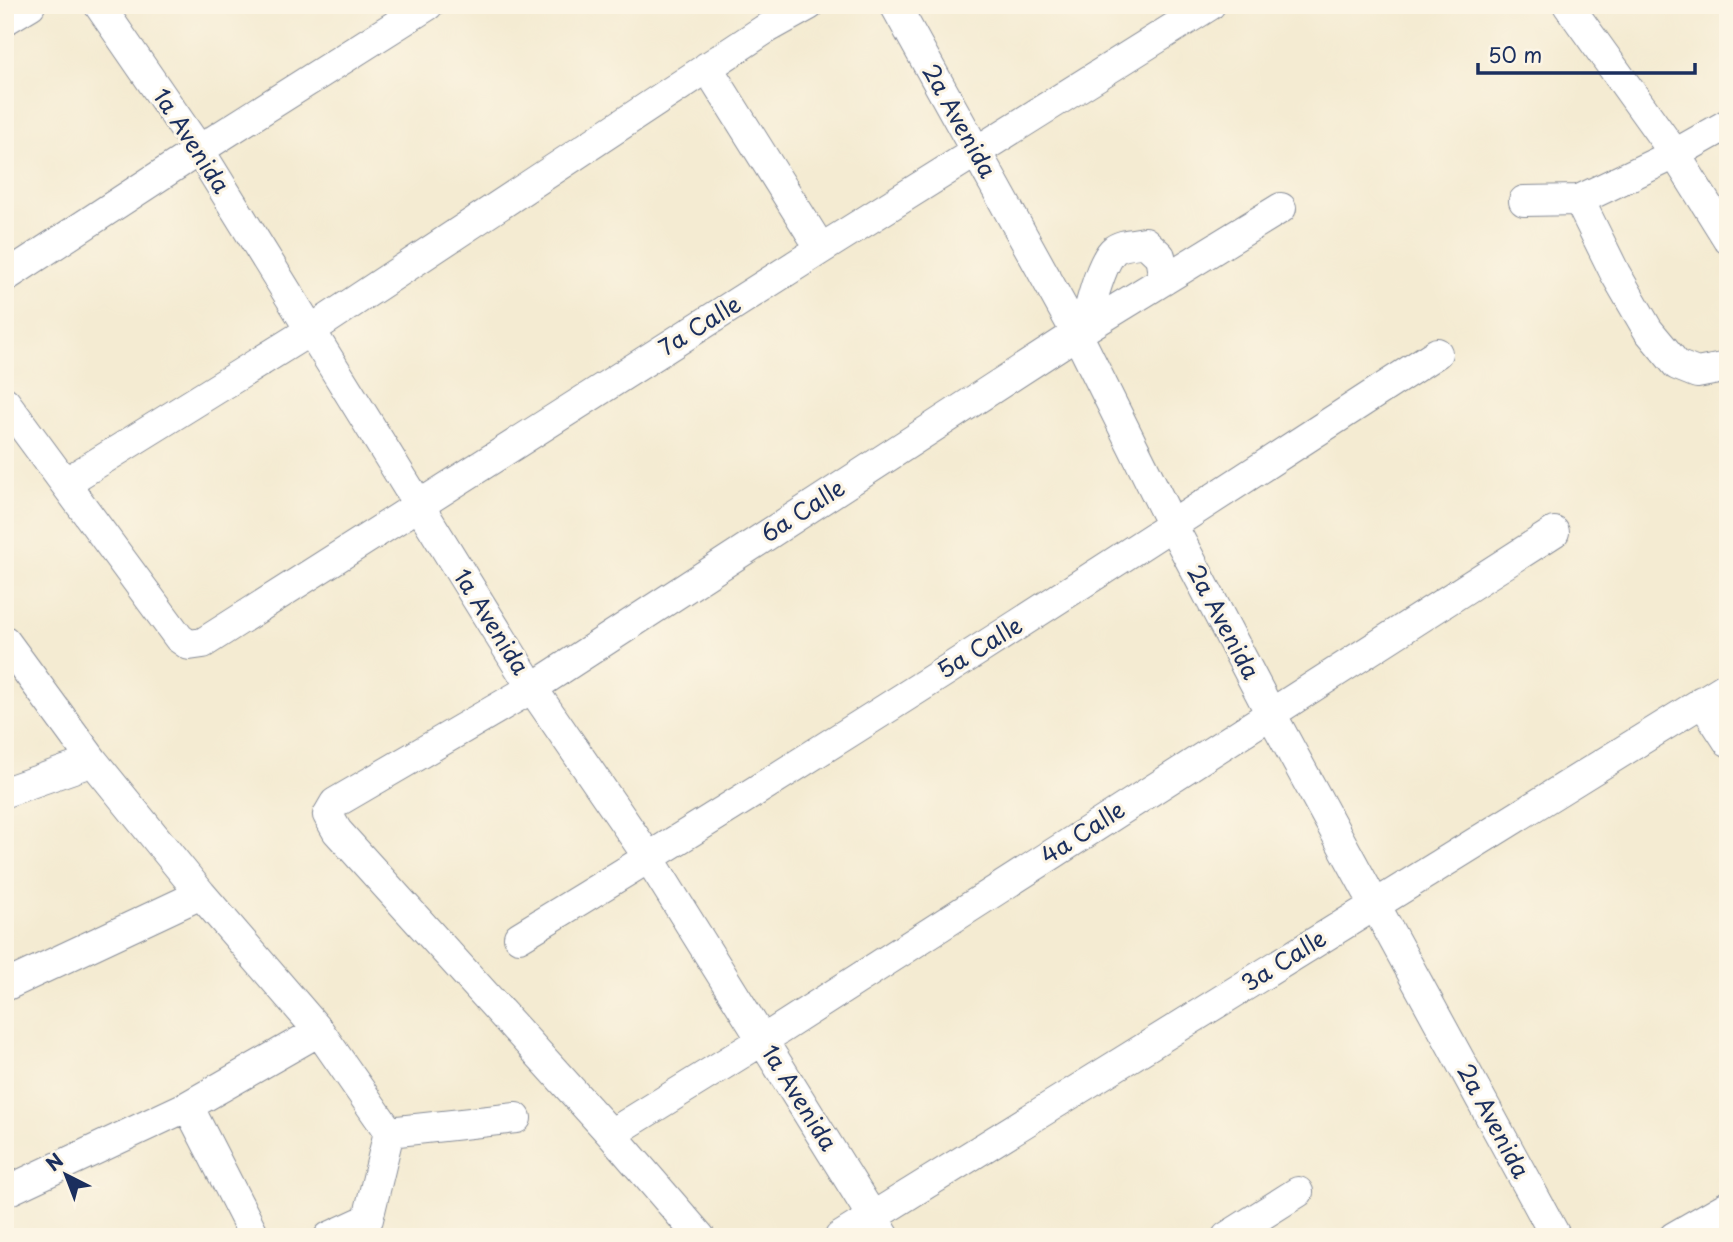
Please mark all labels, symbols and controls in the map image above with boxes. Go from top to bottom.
scale bar [1478,32,1694,76]
text: 50 m [1488,38,1542,70]
street label: 2a Avenida [915,57,1006,184]
street label: 1a Avenida [145,81,240,200]
street label: 7a Calle [651,286,747,364]
street label: 6a Calle [753,469,851,550]
street label: 2a Avenida [1179,558,1270,686]
street label: 1a Avenida [446,561,539,682]
street label: 5a Calle [930,607,1029,687]
street label: 4a Calle [1033,791,1131,872]
street label: 3a Calle [1234,920,1332,1000]
street label: 1a Avenida [754,1037,847,1158]
street label: 2a Avenida [1449,1057,1540,1185]
north arrow [32,1140,102,1210]
text: N [39,1146,69,1177]

